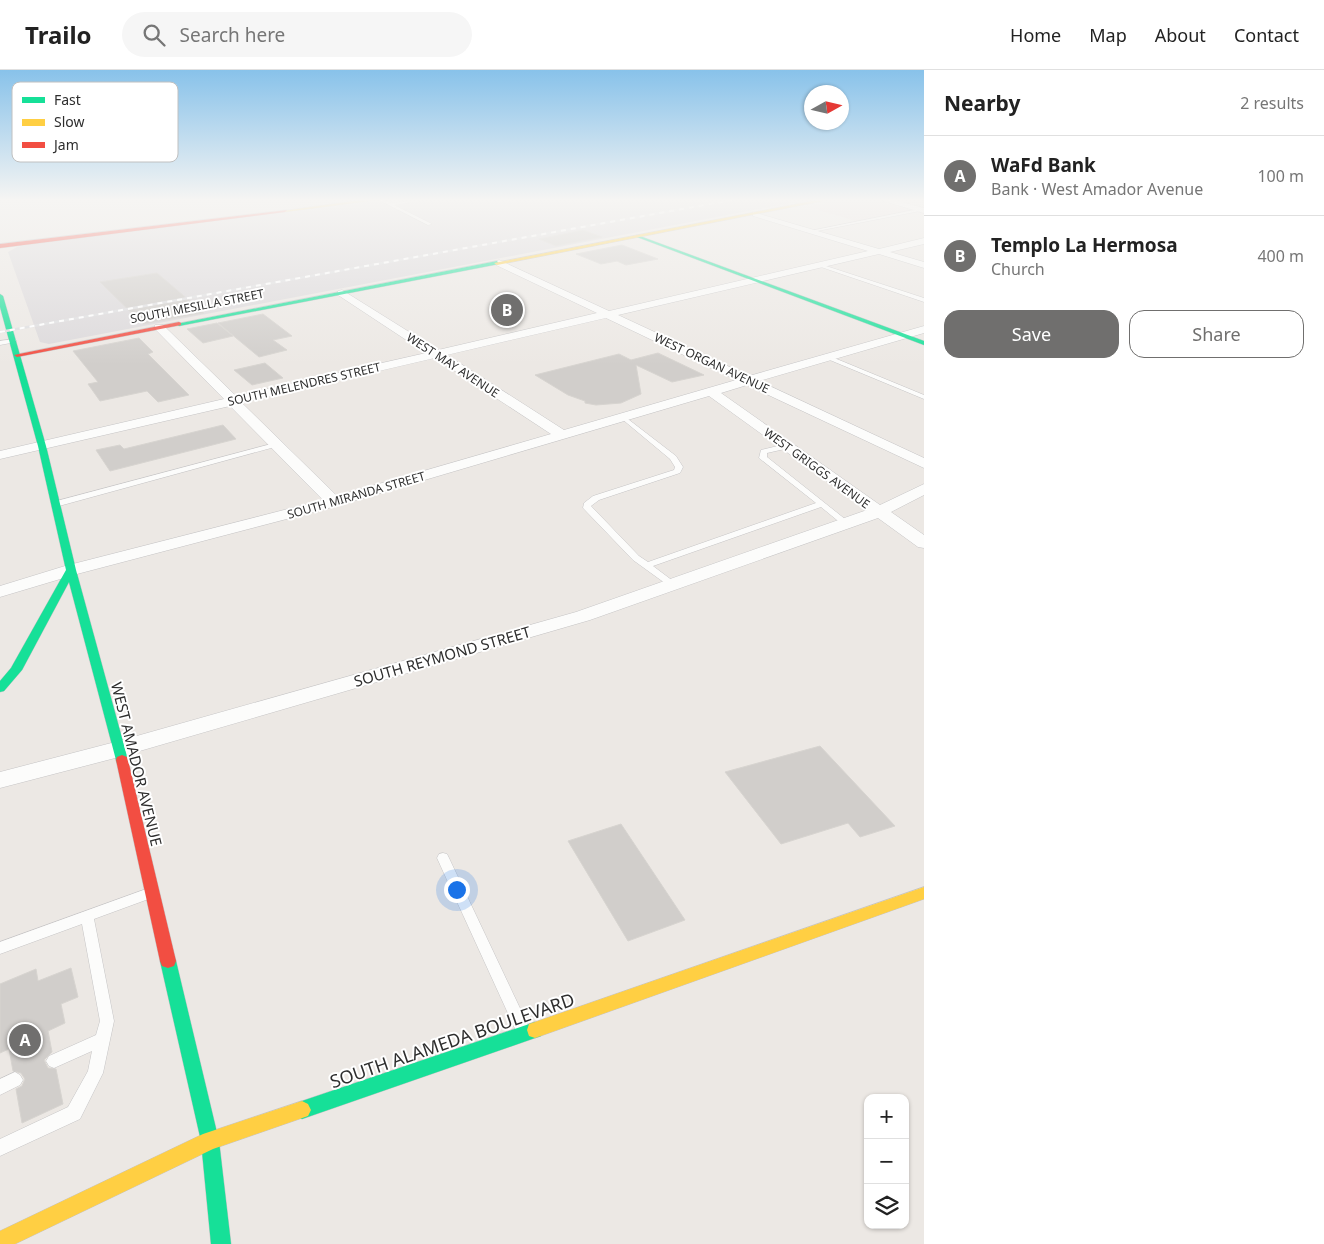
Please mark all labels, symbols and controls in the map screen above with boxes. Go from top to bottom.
search box [122,12,472,57]
text: Trailo [25,18,92,51]
icon: search [140,21,168,49]
text: Search here [180,22,285,48]
text: Home [1010,23,1061,47]
text: Map [1089,23,1127,47]
text: About [1155,23,1206,47]
text: Contact [1234,23,1299,47]
legend [12,82,178,162]
north arrow [804,85,849,130]
text: Nearby [944,89,1020,117]
text: Fast [54,90,81,109]
text: 2 results [1240,92,1304,114]
text: Slow [54,112,85,131]
text: Jam [52,135,79,154]
text: WaFd Bank [991,152,1096,178]
text: A [954,165,966,187]
text: 100 m [1257,165,1304,187]
text: Bank · West Amador Avenue [991,178,1203,200]
text: Templo La Hermosa [991,232,1178,258]
text: B [955,245,965,267]
text: 400 m [1257,245,1304,267]
text: Church [991,258,1045,280]
street label: SOUTH MESILLA STREET [129,285,266,327]
pin: B [491,291,523,329]
button: Save [944,310,1119,358]
button: Share [1129,310,1304,358]
street label: WEST MAY AVENUE [403,329,503,401]
street label: WEST ORGAN AVENUE [652,329,772,397]
street label: SOUTH MELENDRES STREET [226,358,382,410]
street label: WEST GRIGGS AVENUE [761,424,873,512]
street label: SOUTH MIRANDA STREET [285,467,427,523]
street label: SOUTH REYMOND STREET [351,621,533,691]
street label: WEST AMADOR AVENUE [107,680,167,848]
your location [444,877,470,903]
street label: SOUTH ALAMEDA BOULEVARD [327,987,577,1093]
pin: A [9,1021,41,1059]
map controls [864,1094,909,1229]
button: + [864,1094,909,1139]
button: − [864,1139,909,1184]
button: layers [864,1184,909,1229]

